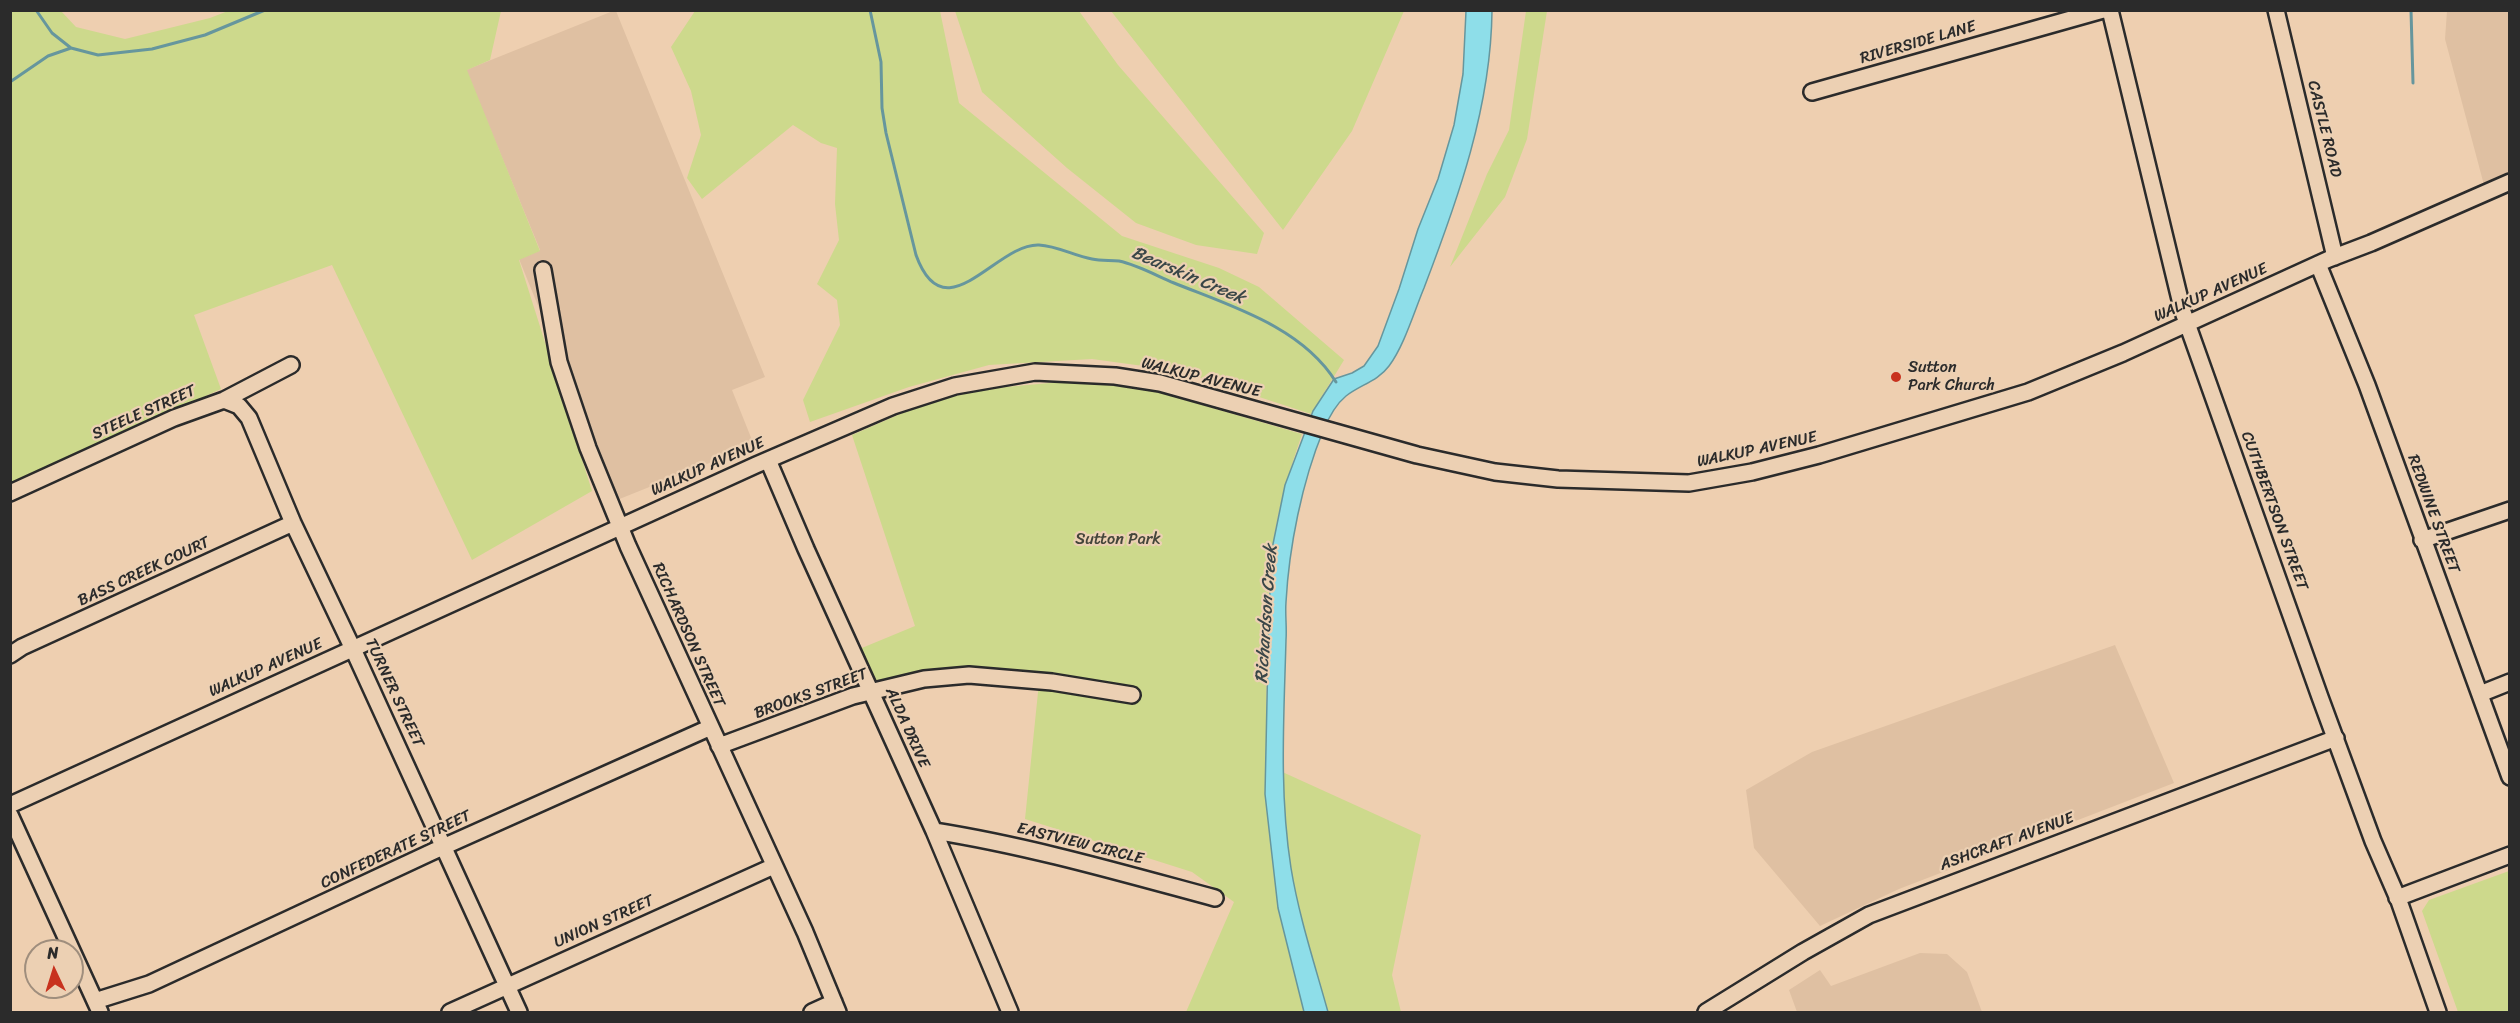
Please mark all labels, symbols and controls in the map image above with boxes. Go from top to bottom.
street label: RIVERSIDE LANE [1858,17,1978,69]
street label: CASTLE ROAD [2303,79,2345,179]
water label: Bearskin Creek [1128,242,1248,310]
street label: WALKUP AVENUE [2151,259,2271,327]
street label: WALKUP AVENUE [1139,354,1263,402]
place label: Sutton Park Church [1908,358,1995,396]
marker: Sutton Park Church [1889,370,1903,384]
street label: STEELE STREET [89,382,199,444]
street label: WALKUP AVENUE [1695,428,1819,472]
street label: CUTHBERTSON STREET [2236,429,2312,593]
street label: WALKUP AVENUE [648,433,768,501]
street label: REDWINE STREET [2403,452,2463,576]
park label: Sutton Park [1075,530,1161,550]
street label: BASS CREEK COURT [75,533,213,611]
water label: Richardson Creek [1251,544,1283,684]
street label: RICHARDSON STREET [648,560,728,710]
street label: WALKUP AVENUE [206,634,326,702]
street label: TURNER STREET [360,635,428,751]
street label: BROOKS STREET [752,665,870,723]
street label: ALDA DRIVE [881,685,933,771]
street label: CONFEDERATE STREET [318,807,474,893]
street label: ASHCRAFT AVENUE [1937,809,2077,875]
street label: EASTVIEW CIRCLE [1015,819,1145,869]
street label: UNION STREET [551,891,657,953]
text: N [46,938,59,967]
north arrow [24,939,84,999]

